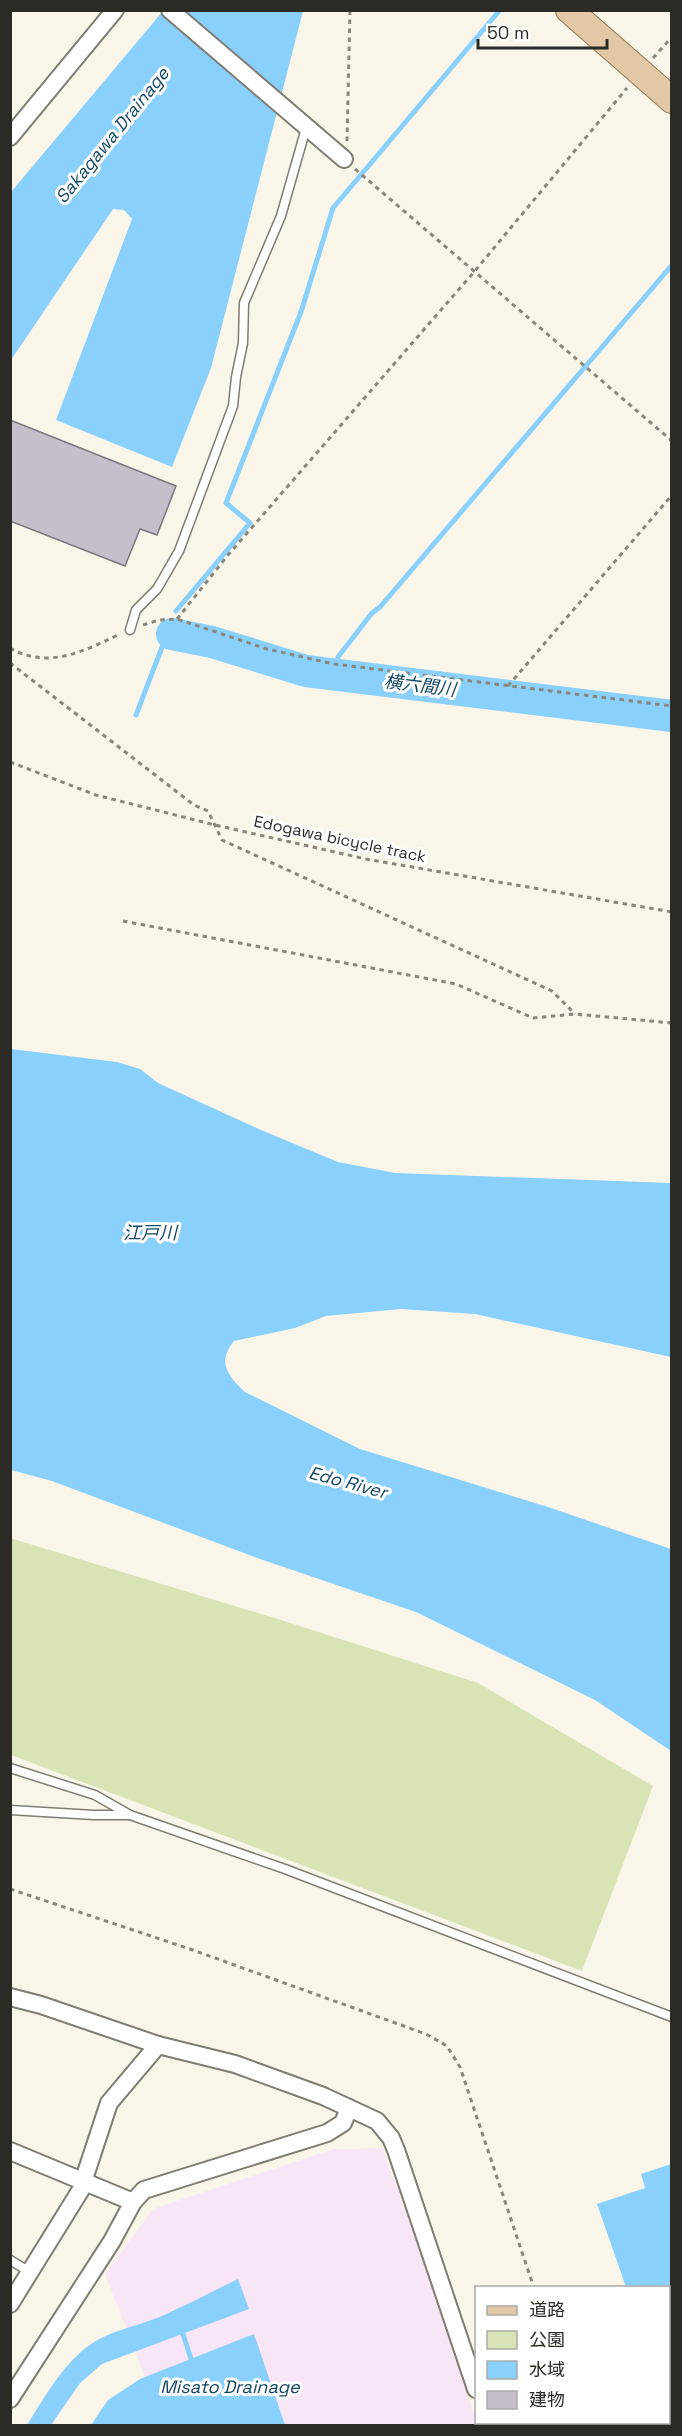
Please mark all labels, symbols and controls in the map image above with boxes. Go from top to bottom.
scale bar [478,12,607,50]
text: 50 m [487,21,529,44]
water label: Sakagawa Drainage [50,61,175,208]
water label: 横六間川 [383,669,459,701]
street label: Edogawa bicycle track [252,810,428,868]
water label: 江戸川 [123,1221,179,1244]
water label: Edo River [306,1461,392,1504]
legend [475,2286,670,2424]
text: 道路 [529,2298,565,2321]
text: 公園 [529,2328,565,2351]
text: 水域 [529,2358,565,2381]
water label: Misato Drainage [160,2375,301,2398]
text: 建物 [529,2388,565,2411]

